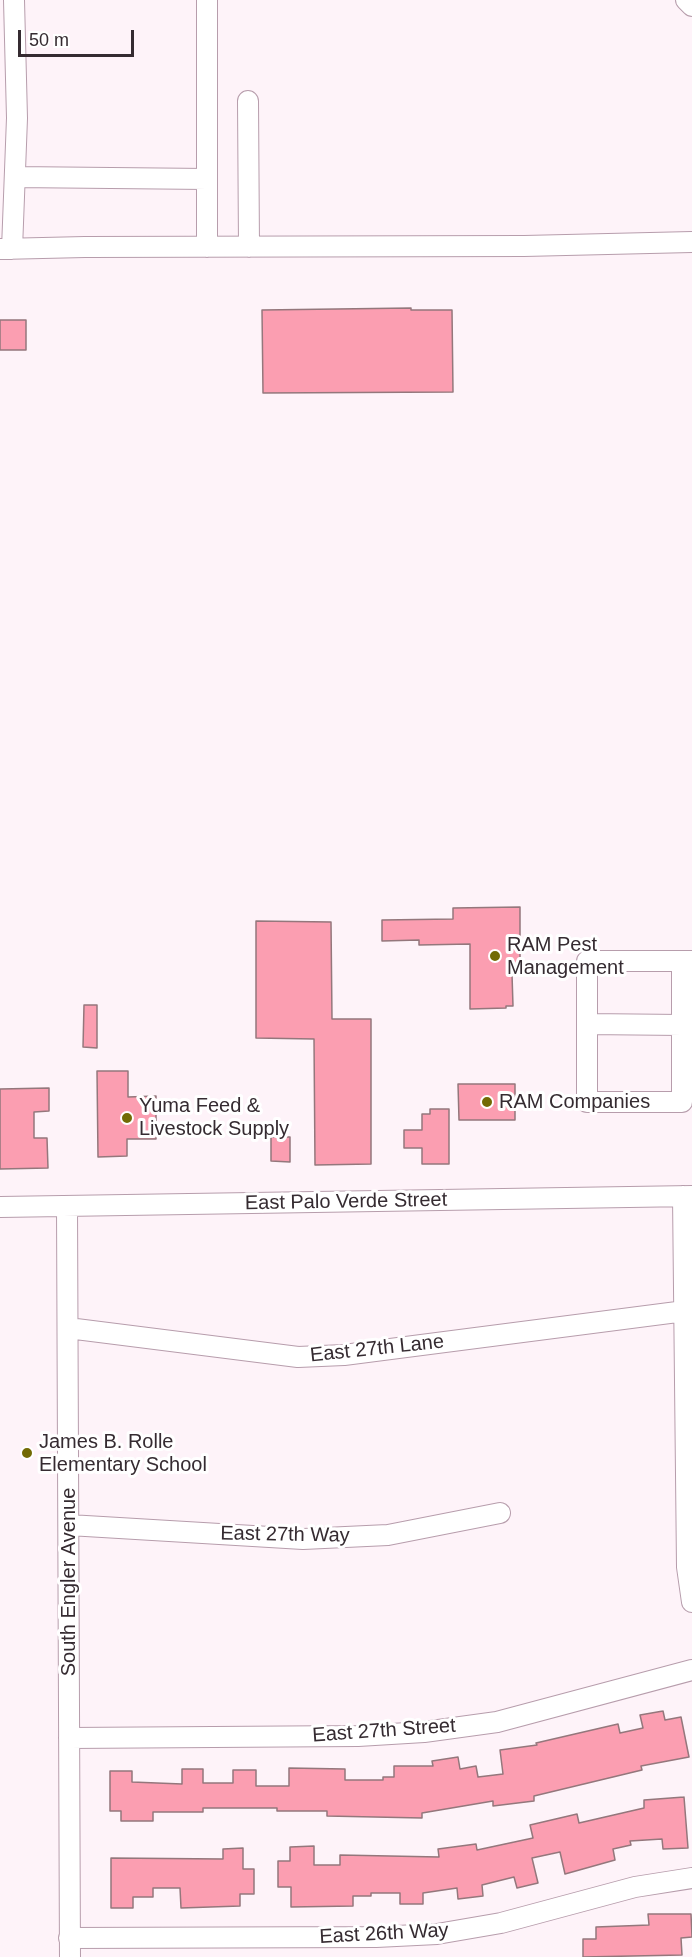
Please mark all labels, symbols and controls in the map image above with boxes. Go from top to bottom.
scale bar [21,18,136,56]
text: 50 m [29,30,69,50]
place label: RAM Pest Management [507,933,624,980]
marker: RAM Pest Management [488,949,502,963]
place label: RAM Companies [499,1090,650,1114]
place label: Yuma Feed & Livestock Supply [139,1094,289,1141]
marker: RAM Companies [480,1095,494,1109]
marker: Yuma Feed & Livestock Supply [120,1111,134,1125]
street label: East Palo Verde Street [245,1188,447,1216]
street label: East 27th Lane [309,1330,445,1368]
place label: James B. Rolle Elementary School [39,1430,207,1477]
marker: James B. Rolle Elementary School [20,1446,34,1460]
street label: South Engler Avenue [57,1488,81,1676]
street label: East 27th Way [220,1522,350,1548]
street label: East 27th Street [312,1714,456,1748]
street label: East 26th Way [319,1919,449,1949]

